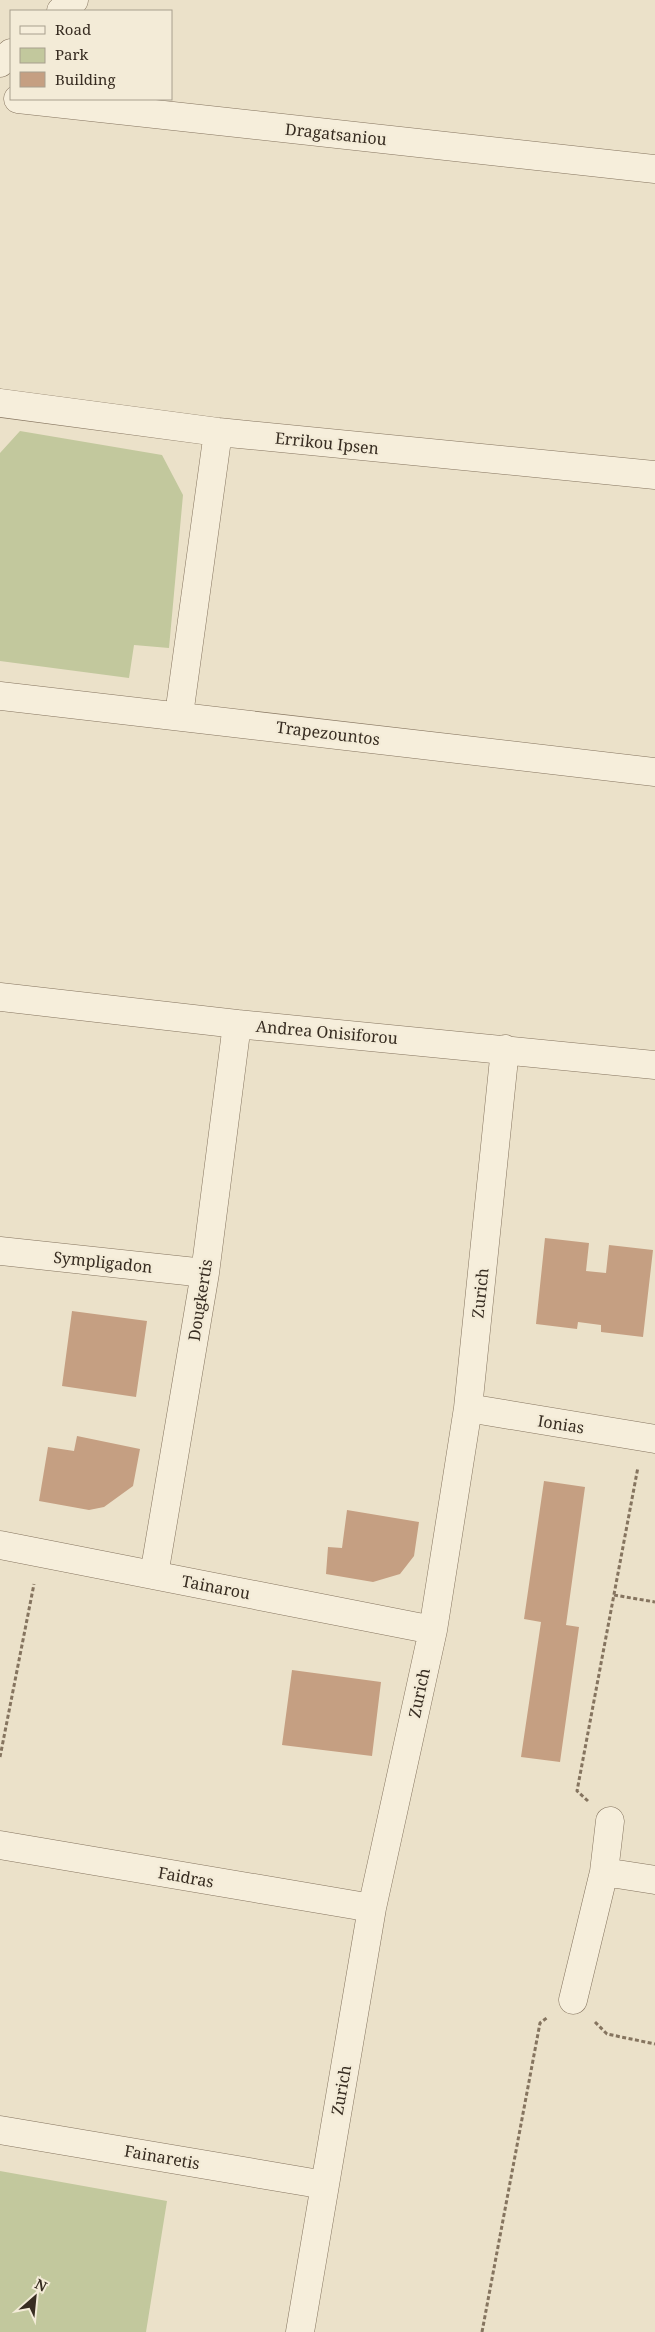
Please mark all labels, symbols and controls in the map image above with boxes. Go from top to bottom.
legend [10,10,172,100]
text: Road [55,19,91,39]
text: Park [55,44,89,64]
text: Building [55,69,116,89]
street label: Dragatsaniou [284,118,388,150]
street label: Errikou Ipsen [274,427,380,459]
street label: Trapezountos [275,716,381,750]
street label: Andrea Onisiforou [255,1015,399,1049]
street label: Sympligadon [52,1246,154,1278]
street label: Dougkertis [183,1257,217,1343]
street label: Zurich [466,1267,494,1319]
street label: Ionias [536,1409,586,1439]
street label: Tainarou [180,1570,252,1604]
street label: Zurich [403,1666,435,1720]
street label: Faidras [156,1861,216,1893]
street label: Zurich [326,2063,356,2117]
street label: Fainaretis [123,2140,201,2174]
north arrow [10,2272,60,2322]
text: N [32,2274,50,2296]

